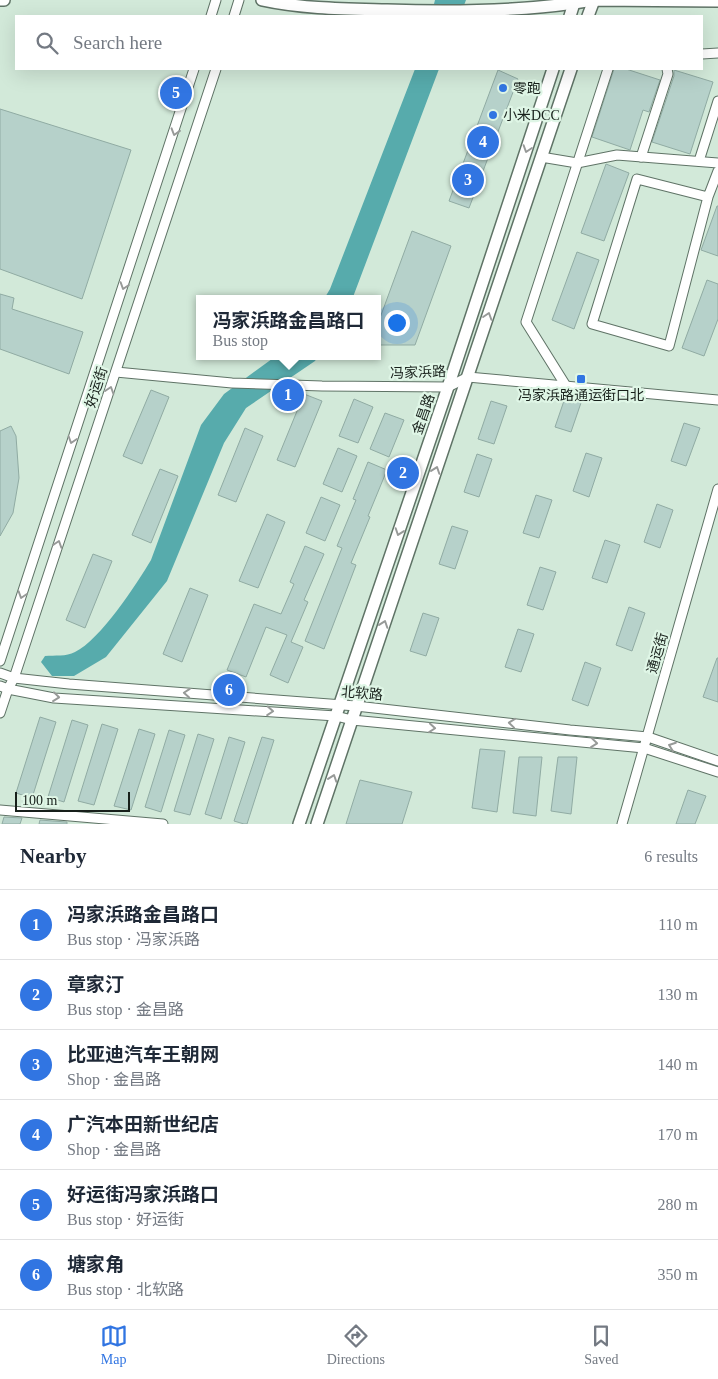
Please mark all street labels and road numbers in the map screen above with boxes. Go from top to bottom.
street label: 冯家浜路 [390,363,446,381]
street label: 好运街 [82,365,110,409]
street label: 金昌路 [410,392,437,436]
street label: 通运街 [644,631,670,675]
street label: 北软路 [340,683,384,703]

